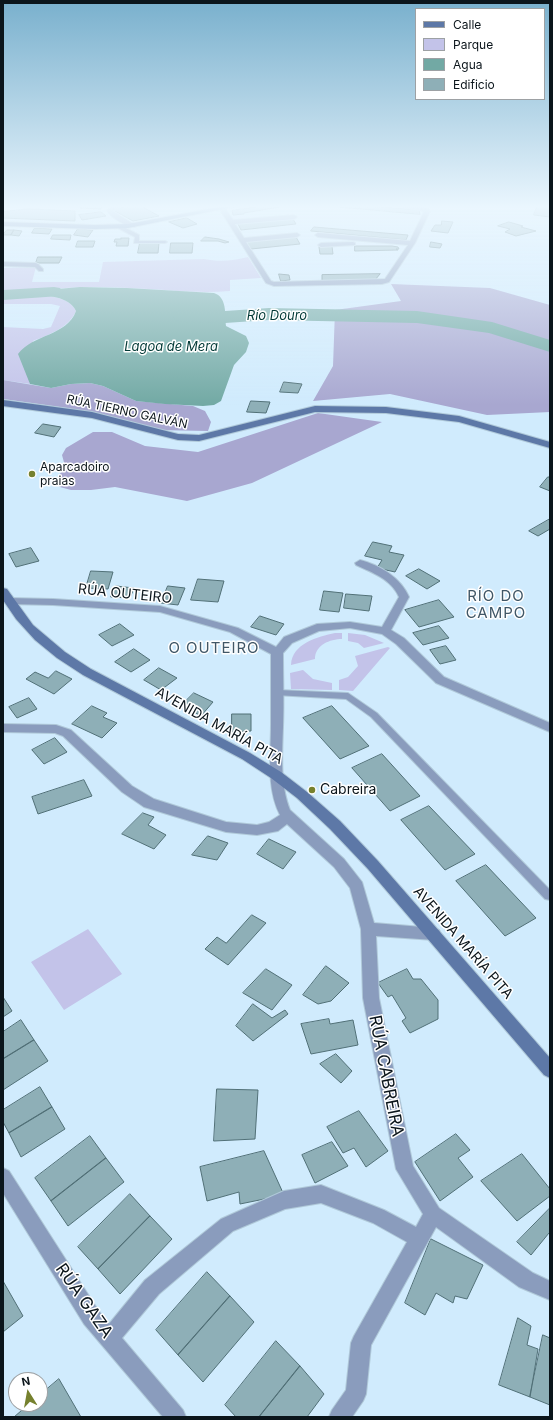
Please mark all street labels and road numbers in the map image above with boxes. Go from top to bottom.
street label: RÚA TIERNO GALVÁN [65,392,189,432]
street label: RÚA OUTEIRO [77,581,173,607]
street label: AVENIDA MARÍA PITA [152,684,286,768]
street label: AVENIDA MARÍA PITA [410,883,516,1003]
street label: RÚA CABREIRA [364,1014,408,1138]
street label: RÚA GAZA [51,1260,117,1342]

